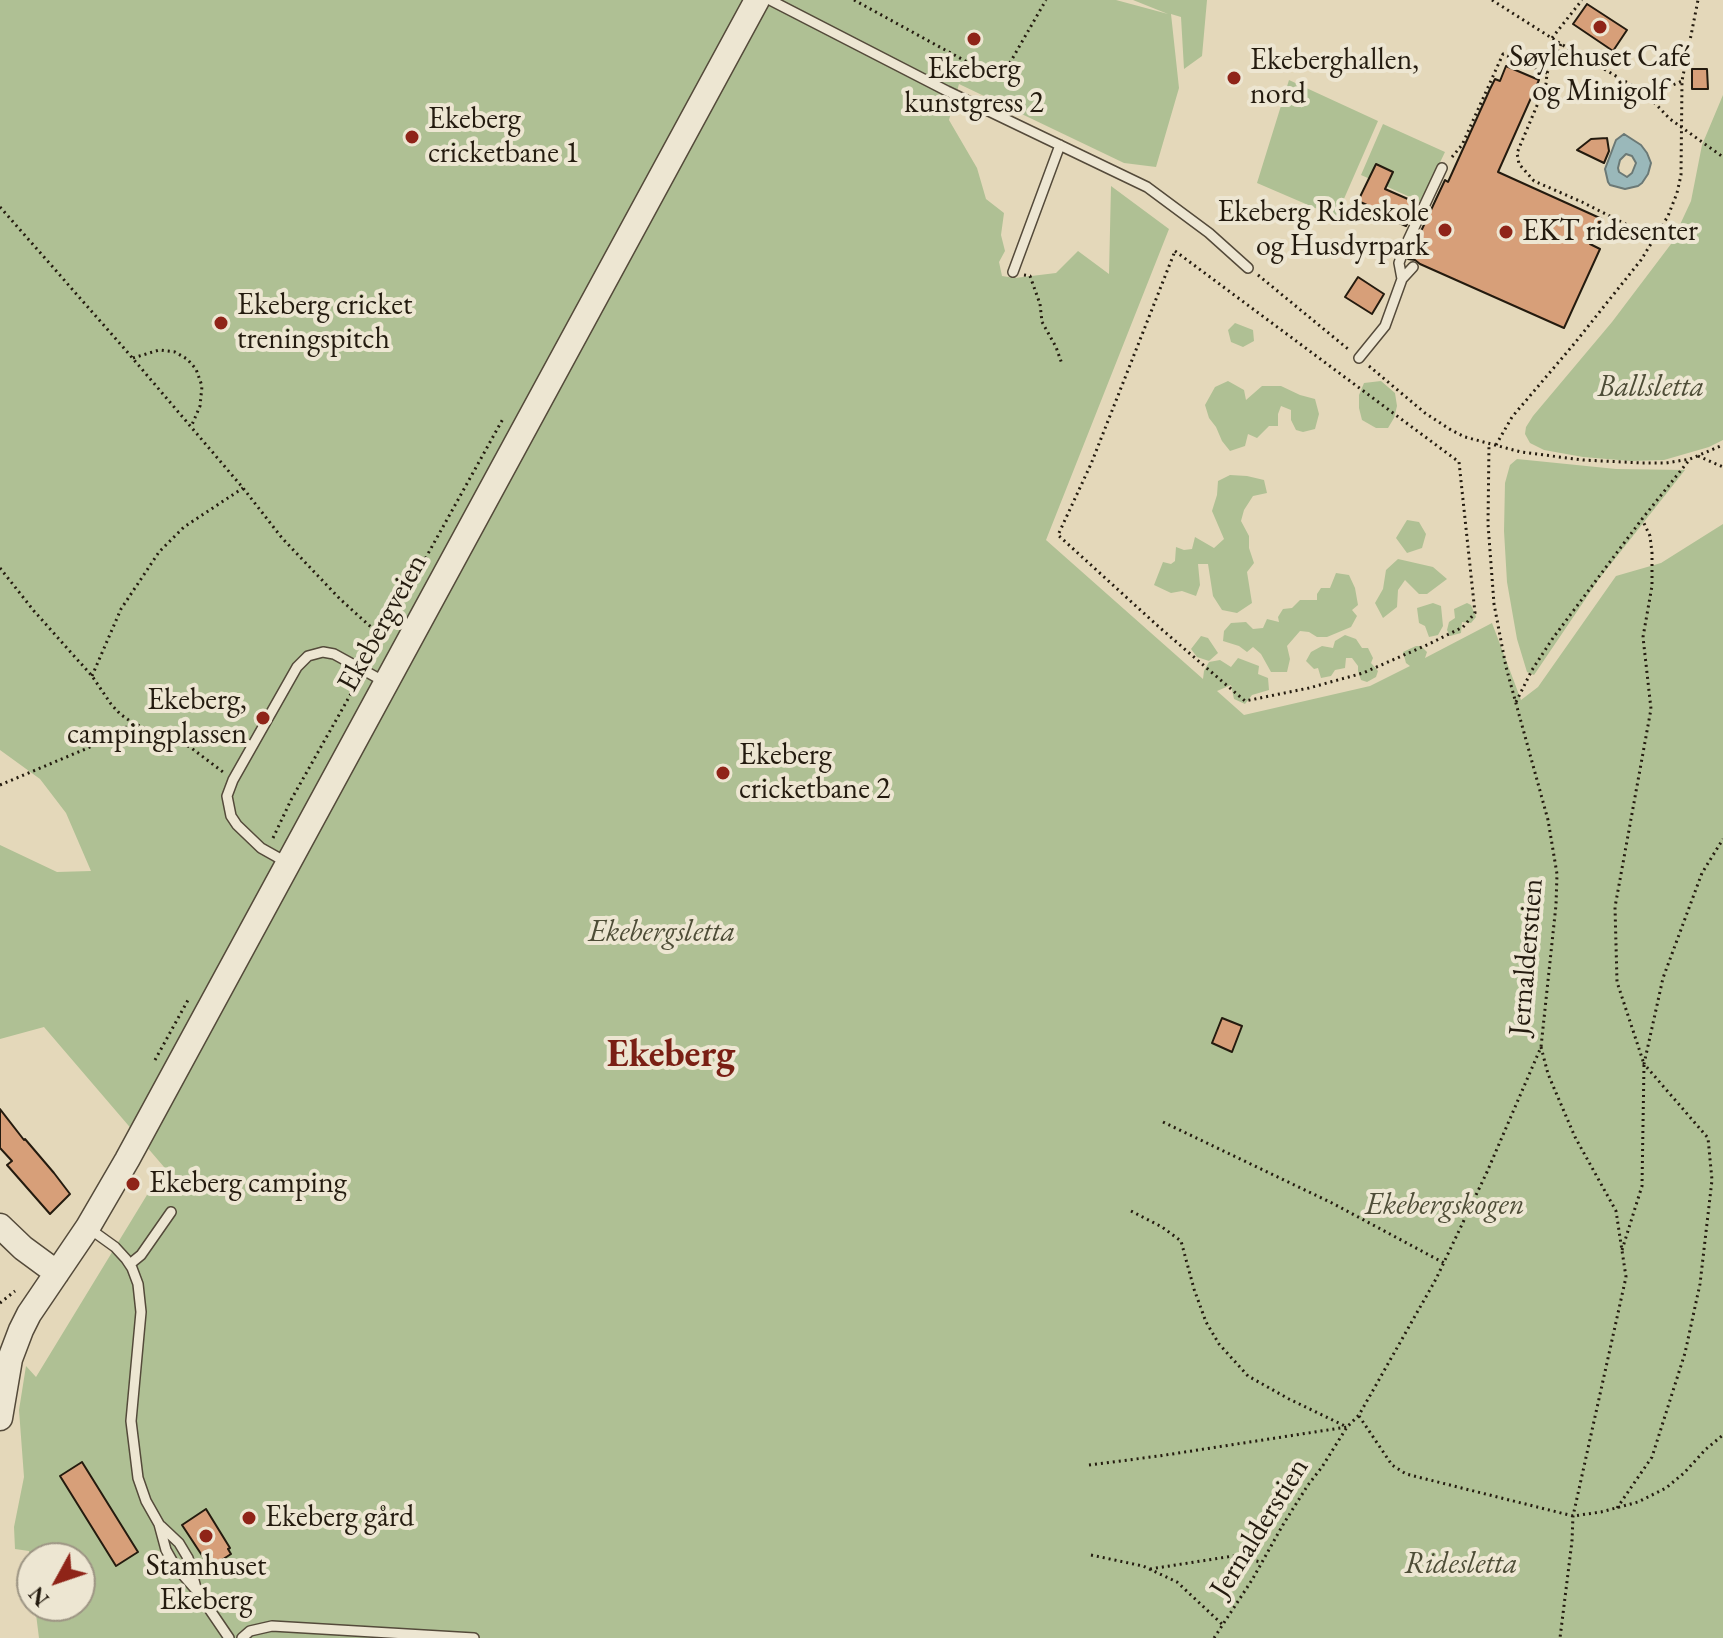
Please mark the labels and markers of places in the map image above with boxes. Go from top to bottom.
marker: Søylehuset Café og Minigolf [1591,18,1609,36]
marker: Ekeberg kunstgress 2 [965,30,983,48]
place label: Søylehuset Café og Minigolf [1509,40,1691,110]
place label: Ekeberghallen, nord [1250,43,1419,114]
place label: Ekeberg kunstgress 2 [904,52,1044,122]
marker: Ekeberghallen, nord [1225,69,1243,87]
place label: Ekeberg cricketbane 1 [428,102,579,172]
marker: Ekeberg cricketbane 1 [403,128,421,146]
place label: Ekeberg Rideskole og Husdyrpark [1217,195,1429,266]
place label: EKT ridesenter [1522,214,1698,250]
marker: Ekeberg Rideskole og Husdyrpark [1436,221,1454,239]
marker: EKT ridesenter [1497,223,1515,241]
place label: Ekeberg cricket treningspitch [237,288,412,358]
marker: Ekeberg cricket treningspitch [212,314,230,332]
place label: Ekeberg, campingplassen [67,683,247,754]
marker: Ekeberg, campingplassen [254,709,272,727]
place label: Ekeberg cricketbane 2 [739,738,890,808]
marker: Ekeberg cricketbane 2 [714,764,732,782]
place label: Ekeberg camping [149,1166,347,1202]
marker: Ekeberg camping [124,1175,142,1193]
place label: Ekeberg gård [265,1500,414,1536]
marker: Ekeberg gård [240,1509,258,1527]
marker: Stamhuset Ekeberg [197,1527,215,1545]
place label: Stamhuset Ekeberg [146,1549,266,1620]

